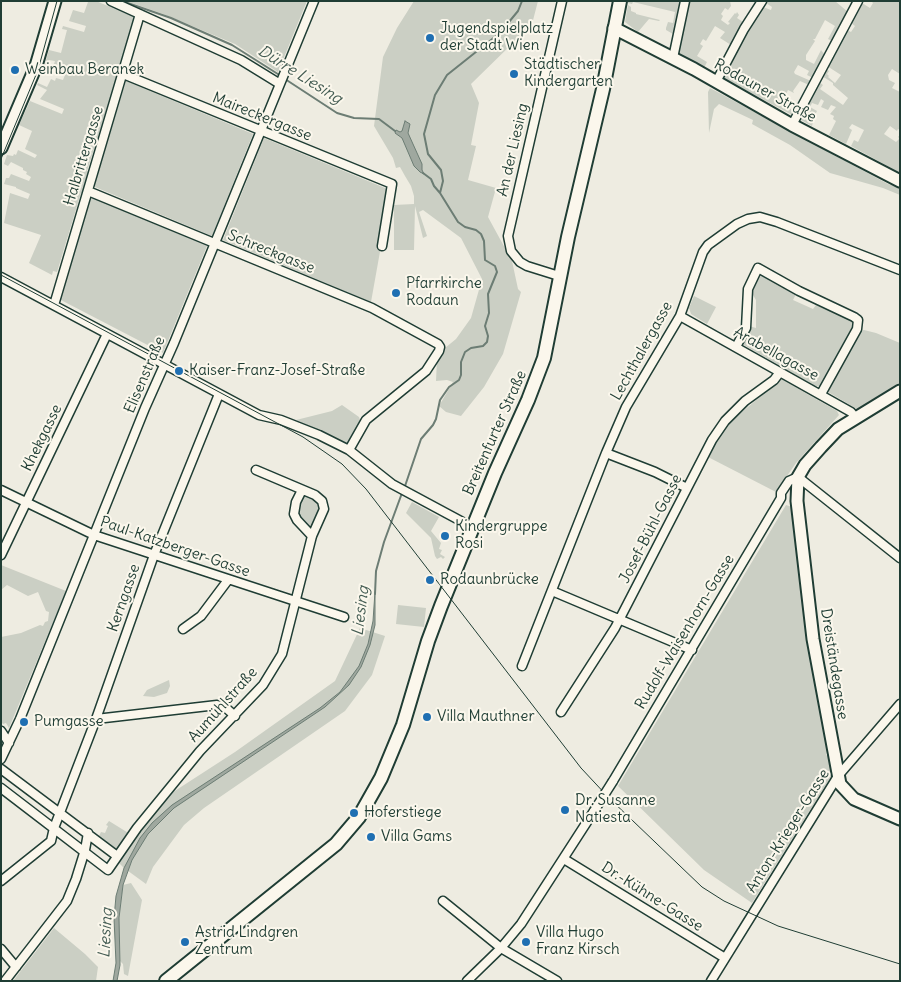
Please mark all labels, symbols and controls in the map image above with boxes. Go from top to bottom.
place label: Jugendspielplatz der Stadt Wien [440,20,553,55]
marker: Jugendspielplatz der Stadt Wien [424,32,436,44]
water label: Dürre Liesing [254,42,346,108]
street label: Rodauner Straße [711,55,819,127]
place label: Städtischer Kindergarten [524,56,613,91]
place label: Weinbau Beranek [25,61,144,79]
marker: Weinbau Beranek [9,64,21,76]
marker: Städtischer Kindergarten [508,68,520,80]
street label: Maireckergasse [210,89,314,145]
street label: An der Liesing [494,102,532,198]
street label: Halbrittergasse [60,104,108,208]
street label: Schreckgasse [225,226,317,278]
place label: Pfarrkirche Rodaun [406,275,482,310]
marker: Pfarrkirche Rodaun [390,287,402,299]
street label: Lechthalergasse [607,298,677,404]
street label: Arabellagasse [730,323,822,385]
street label: Elisenstraße [121,334,169,416]
place label: Kaiser-Franz-Josef-Straße [189,362,365,380]
marker: Kaiser-Franz-Josef-Straße [173,365,185,377]
street label: Breitenfurter Straße [459,368,531,498]
street label: Khekgasse [18,402,66,474]
street label: Josef-Bühl-Gasse [616,472,686,586]
street label: Paul-Katzberger-Gasse [98,513,252,581]
place label: Kindergruppe Rosi [455,518,548,553]
marker: Kindergruppe Rosi [439,530,451,542]
street label: Rudolf-Waisenhorn-Gasse [632,551,738,713]
street label: Kerngasse [104,562,144,634]
place label: Rodaunbrücke [440,571,539,589]
marker: Rodaunbrücke [424,574,436,586]
water label: Liesing [348,585,374,637]
street label: Dreiständegasse [816,607,852,721]
street label: Aumühlstraße [185,664,261,746]
place label: Villa Mauthner [437,708,534,726]
marker: Villa Mauthner [421,711,433,723]
place label: Pumgasse [34,713,104,731]
marker: Pumgasse [18,716,30,728]
street label: Anton-Krieger-Gasse [743,766,833,896]
place label: Dr. Susanne Natiesta [575,792,656,827]
place label: Hoferstiege [364,804,442,822]
marker: Dr. Susanne Natiesta [559,804,571,816]
marker: Hoferstiege [348,807,360,819]
place label: Villa Gams [381,828,452,846]
marker: Villa Gams [365,831,377,843]
street label: Dr.-Kühne-Gasse [598,859,706,935]
water label: Liesing [95,908,117,958]
place label: Astrid Lindgren Zentrum [195,924,298,959]
place label: Villa Hugo Franz Kirsch [536,924,620,959]
marker: Astrid Lindgren Zentrum [179,936,191,948]
marker: Villa Hugo Franz Kirsch [520,936,532,948]

